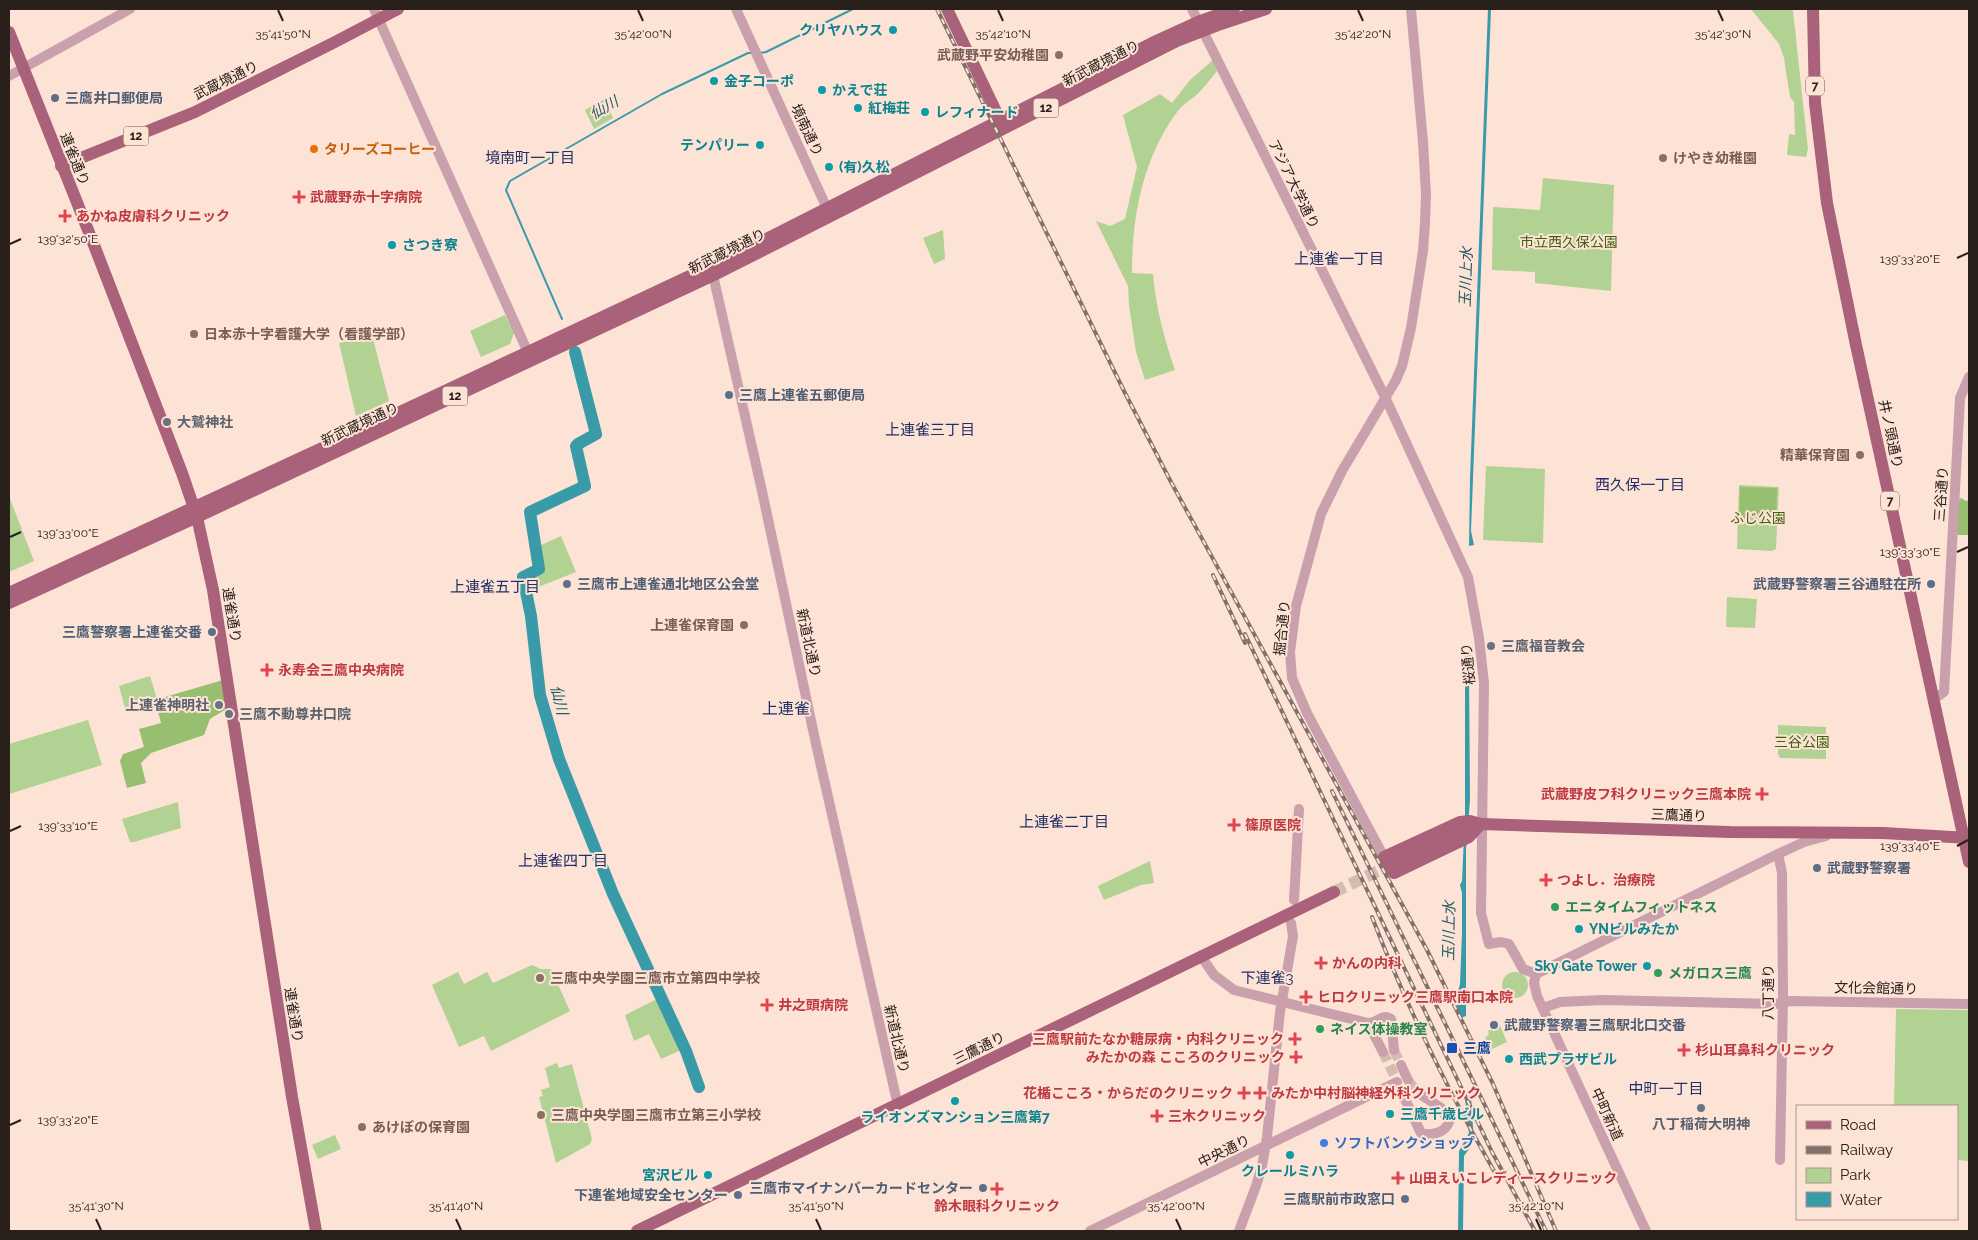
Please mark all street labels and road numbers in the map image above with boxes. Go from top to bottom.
street label: 新武蔵境通り [1060,37,1142,89]
street label: 武蔵境通り [191,57,261,103]
road number: 7 [1806,76,1824,95]
road number: 12 [1034,99,1058,118]
street label: 境南通り [788,101,826,159]
road number: 12 [124,126,148,146]
street label: 連雀通り [57,130,93,188]
street label: アジア大学通り [1265,137,1323,231]
street label: 新武蔵境通り [686,225,768,277]
road number: 12 [442,386,468,406]
street label: 井ノ頭通り [1876,398,1906,470]
street label: 新武蔵境通り [319,399,401,449]
street label: 三谷通り [1931,466,1951,522]
road number: 7 [1881,492,1899,511]
street label: 連雀通り [220,586,244,644]
street label: 掘合通り [1271,599,1293,657]
street label: 新道北通り [794,607,824,679]
street label: 桜通り [1458,642,1478,686]
street label: 三鷹通り [1651,806,1707,824]
street label: 八丁通り [1760,964,1776,1020]
street label: 文化会館通り [1834,979,1918,997]
street label: 連雀通り [282,986,306,1044]
street label: 新道北通り [881,1003,913,1075]
street label: 三鷹通り [950,1029,1008,1067]
street label: 中町新道 [1588,1085,1626,1143]
street label: 中央通り [1195,1132,1253,1170]

